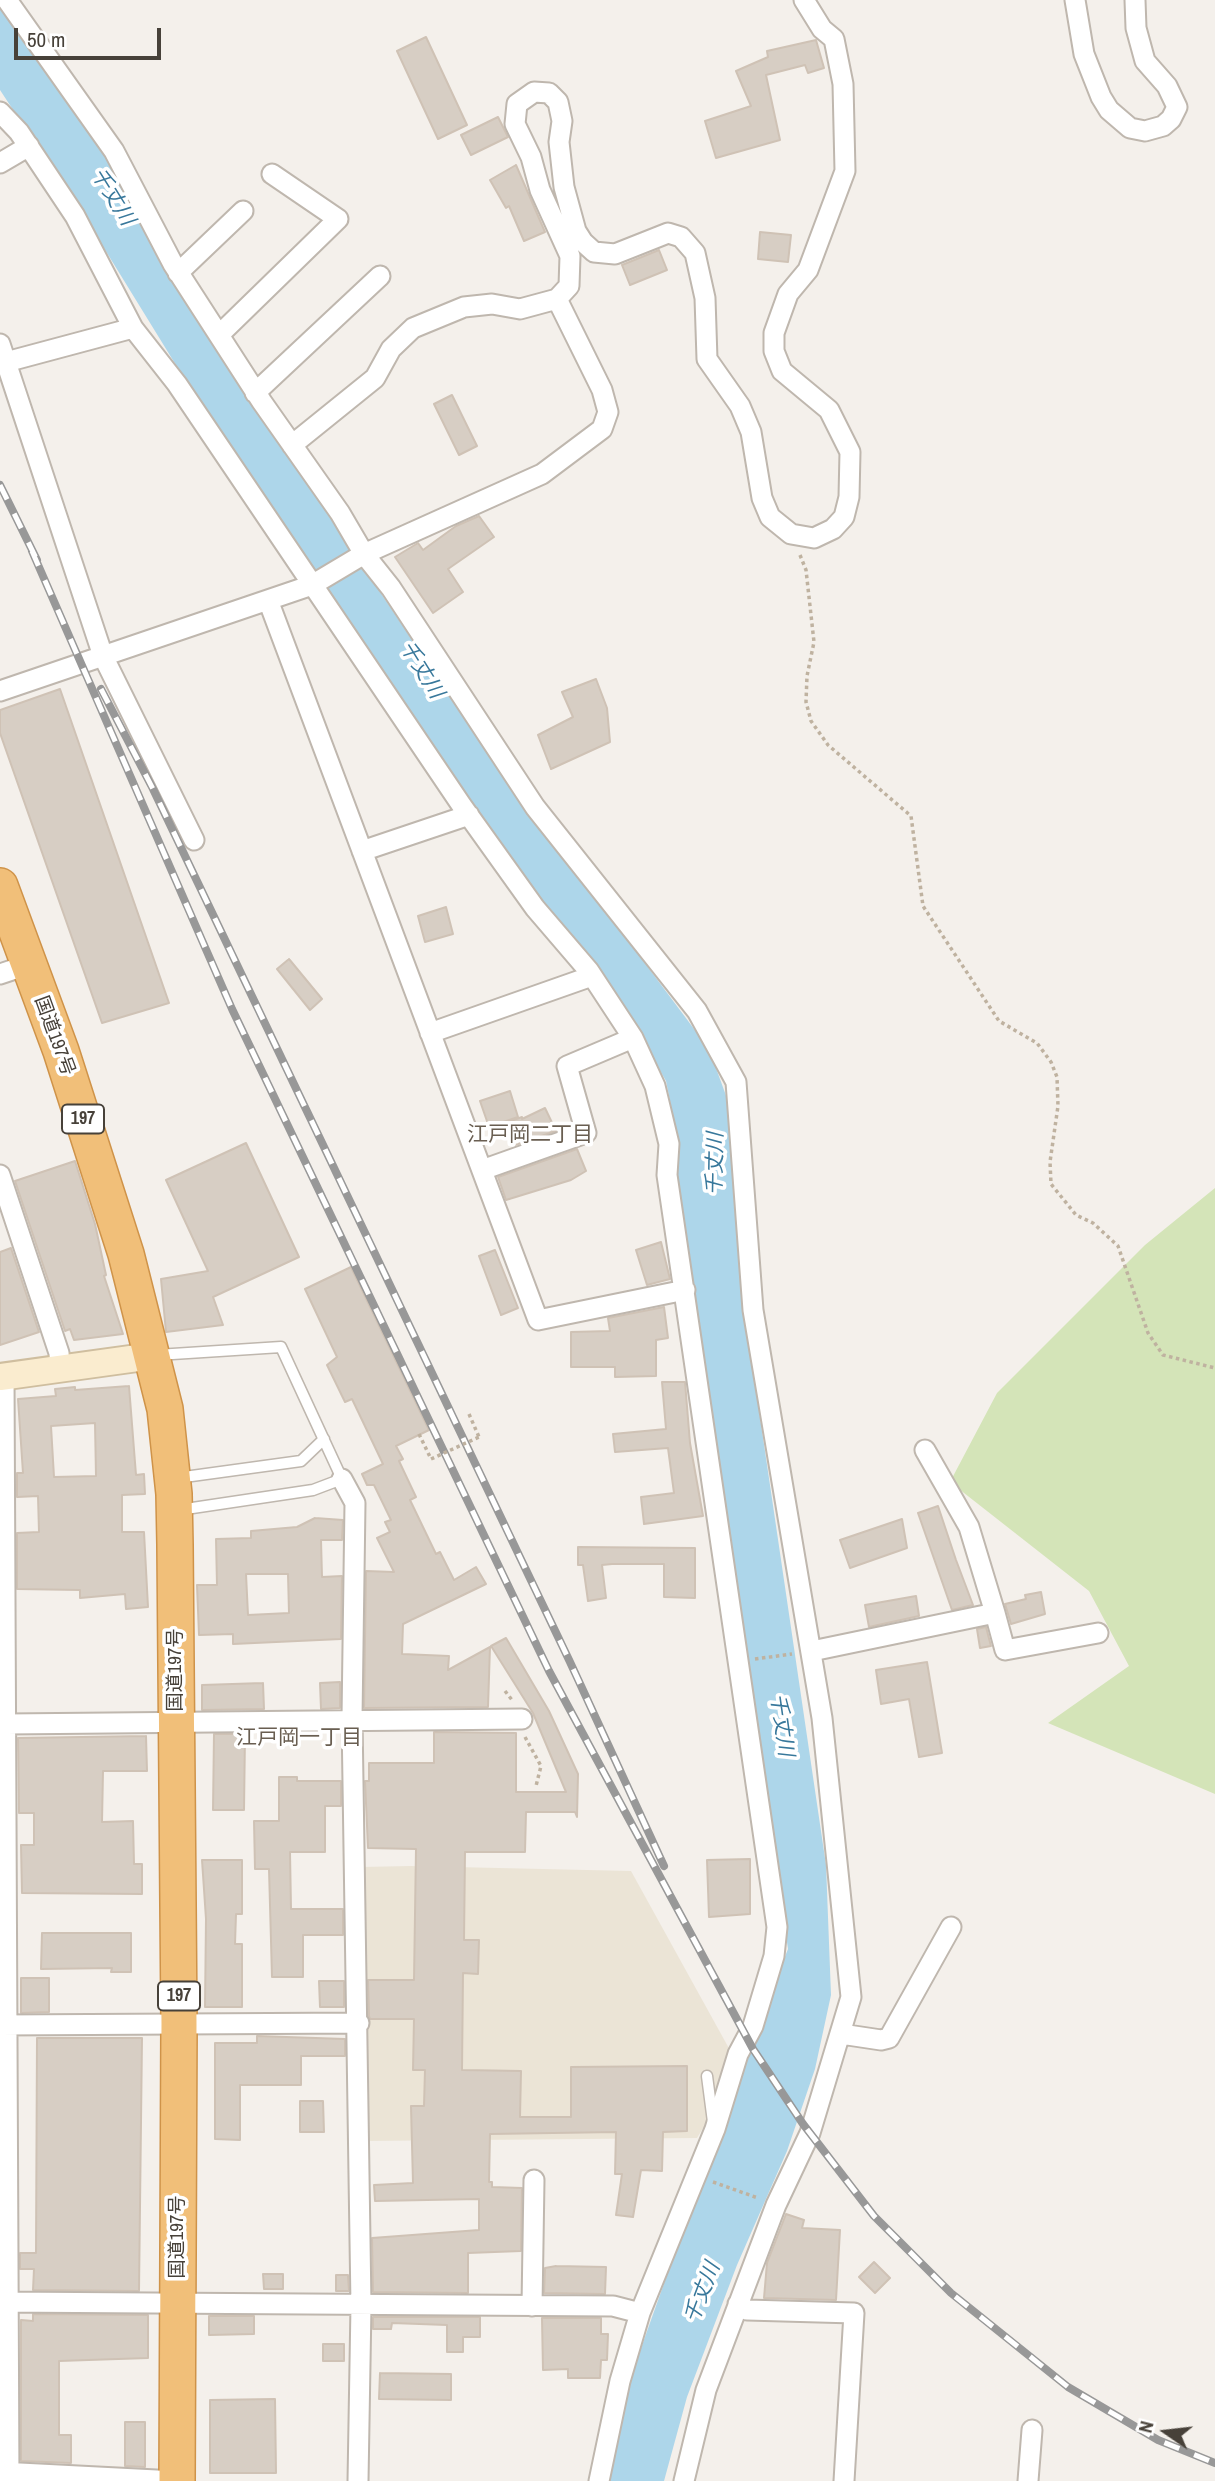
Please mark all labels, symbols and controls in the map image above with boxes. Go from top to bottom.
scale bar [18,14,164,58]
text: 50 m [27,25,65,54]
water label: 千丈川 [85,164,139,230]
water label: 千丈川 [394,637,448,703]
street label: 国道197号 [29,993,79,1079]
road number: 197 [62,1104,104,1134]
district label: 江戸岡二丁目 [467,1122,593,1148]
water label: 千丈川 [703,1132,729,1196]
street label: 国道197号 [165,1629,187,1711]
water label: 千丈川 [764,1692,798,1758]
district label: 江戸岡一丁目 [236,1725,362,1751]
road number: 197 [158,1982,200,2010]
street label: 国道197号 [167,2196,189,2278]
water label: 千丈川 [680,2259,726,2327]
north arrow [1131,2397,1201,2467]
text: N [1132,2418,1160,2436]

